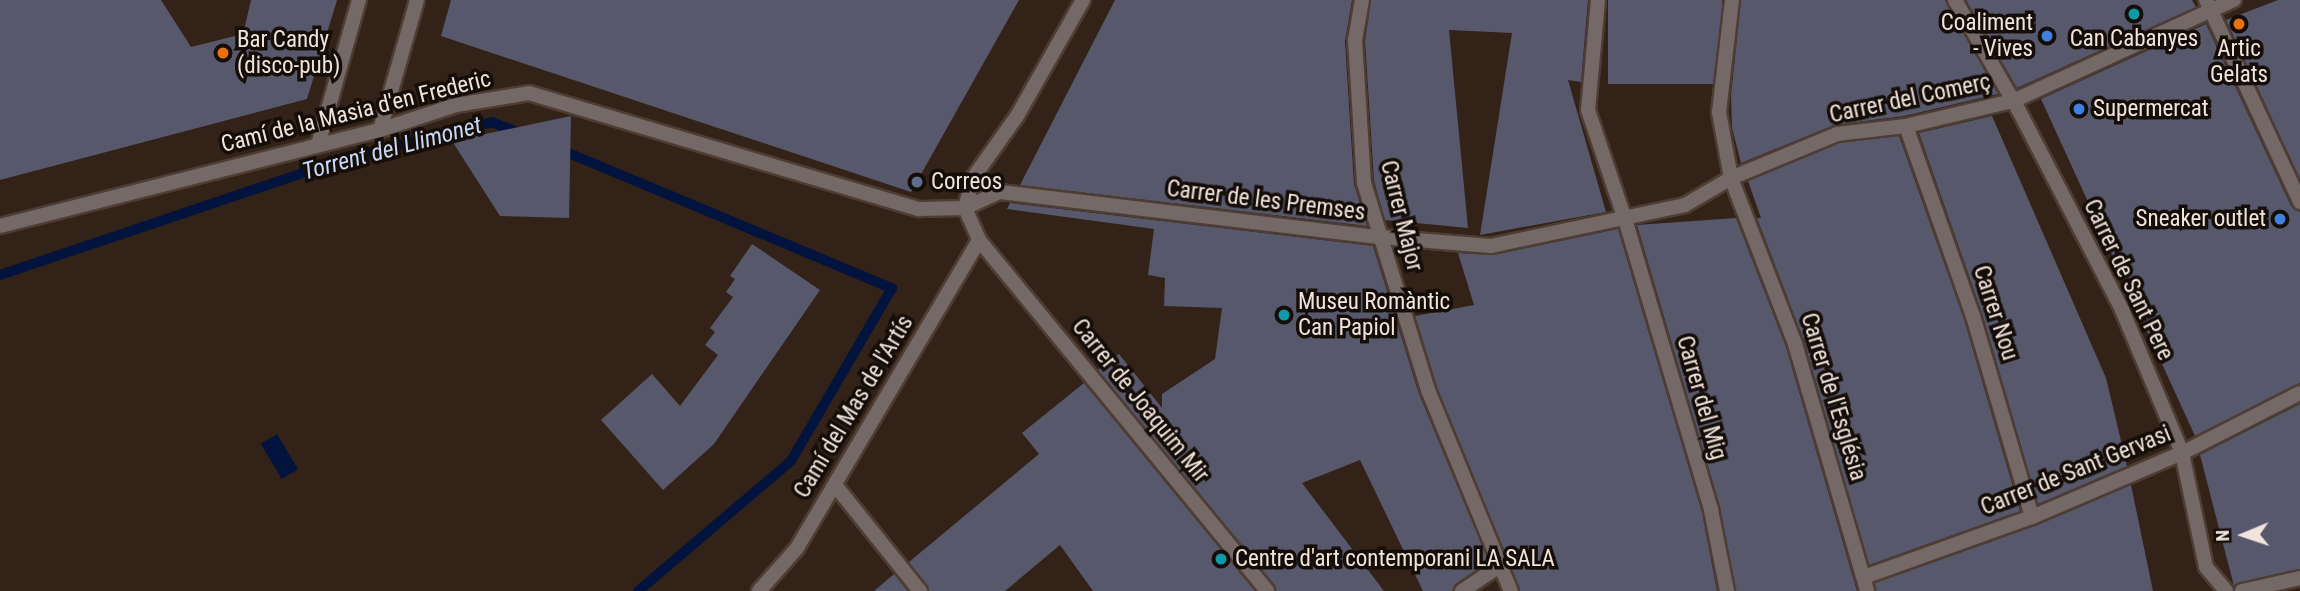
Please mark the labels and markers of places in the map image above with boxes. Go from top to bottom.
marker: Can Cabanyes [2126,6,2142,22]
place label: Coaliment - Vives [1941,9,2033,63]
marker: Artic Gelats [2231,16,2247,32]
place label: Can Cabanyes [2070,25,2198,53]
place label: Bar Candy (disco-pub) [237,26,340,80]
marker: Coaliment - Vives [2039,28,2055,44]
place label: Artic Gelats [2210,35,2268,89]
marker: Bar Candy (disco-pub) [215,45,231,61]
place label: Supermercat [2093,95,2209,123]
marker: Supermercat [2071,101,2087,117]
place label: Correos [931,168,1002,196]
marker: Correos [909,174,925,190]
place label: Sneaker outlet [2136,205,2266,233]
marker: Sneaker outlet [2272,211,2288,227]
place label: Museu Romàntic Can Papiol [1298,288,1450,342]
marker: Museu Romàntic Can Papiol [1276,307,1292,323]
place label: Centre d'art contemporani LA SALA [1235,545,1555,573]
marker: Centre d'art contemporani LA SALA [1213,551,1229,567]

